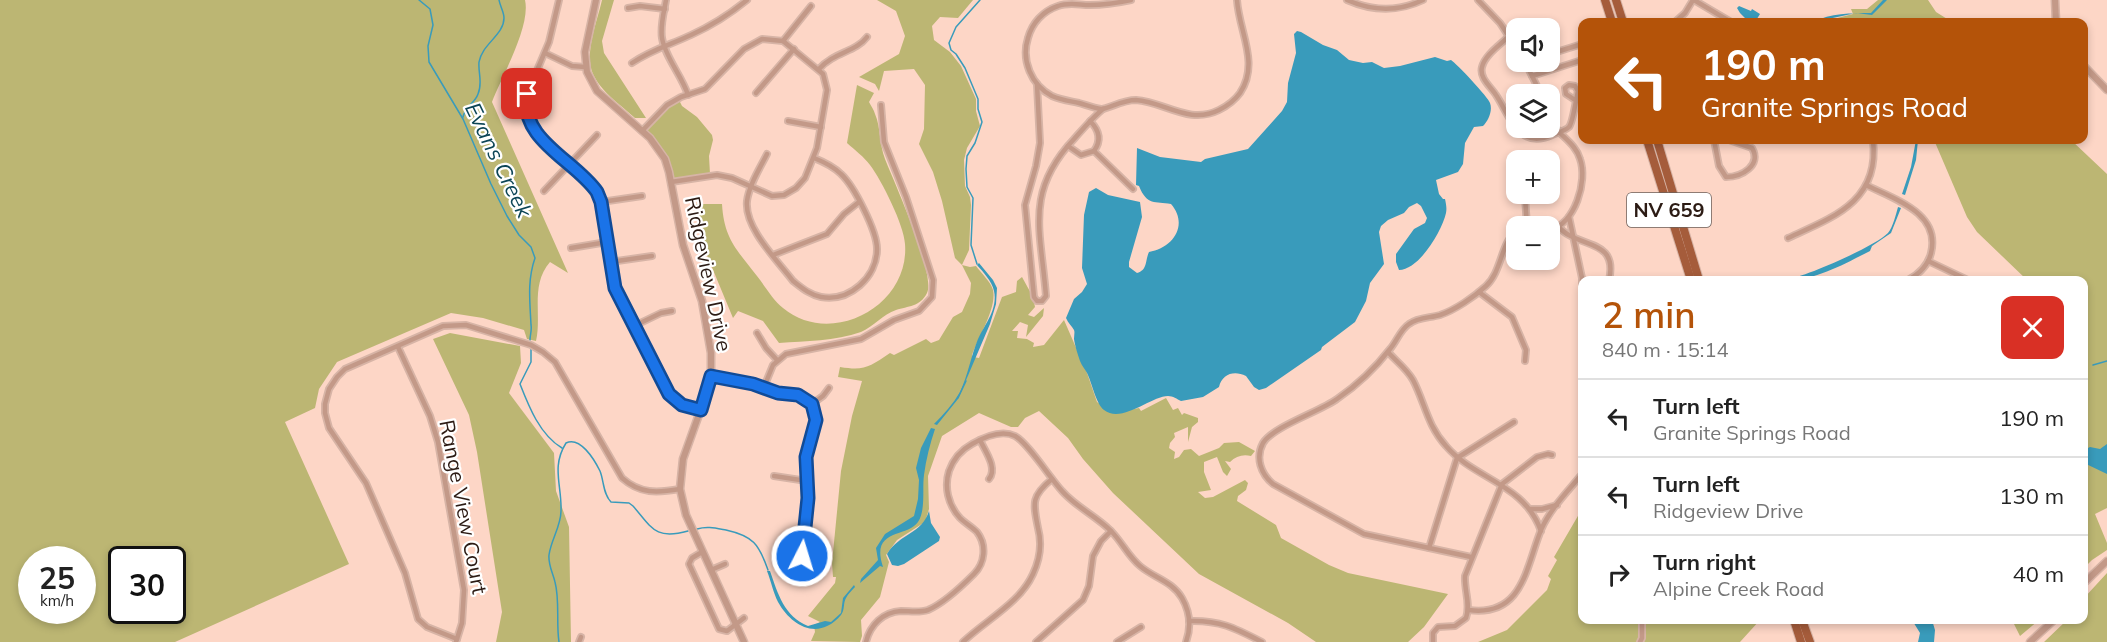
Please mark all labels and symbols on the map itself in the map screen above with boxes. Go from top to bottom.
pin [501,68,552,119]
water label: Evans Creek [459,98,539,223]
road number: NV 659 [1627,193,1711,227]
street label: Ridgeview Drive [680,194,738,354]
street label: Range View Court [434,417,494,596]
position arrow [770,524,834,588]
speed limit sign: 30 [108,546,186,624]

